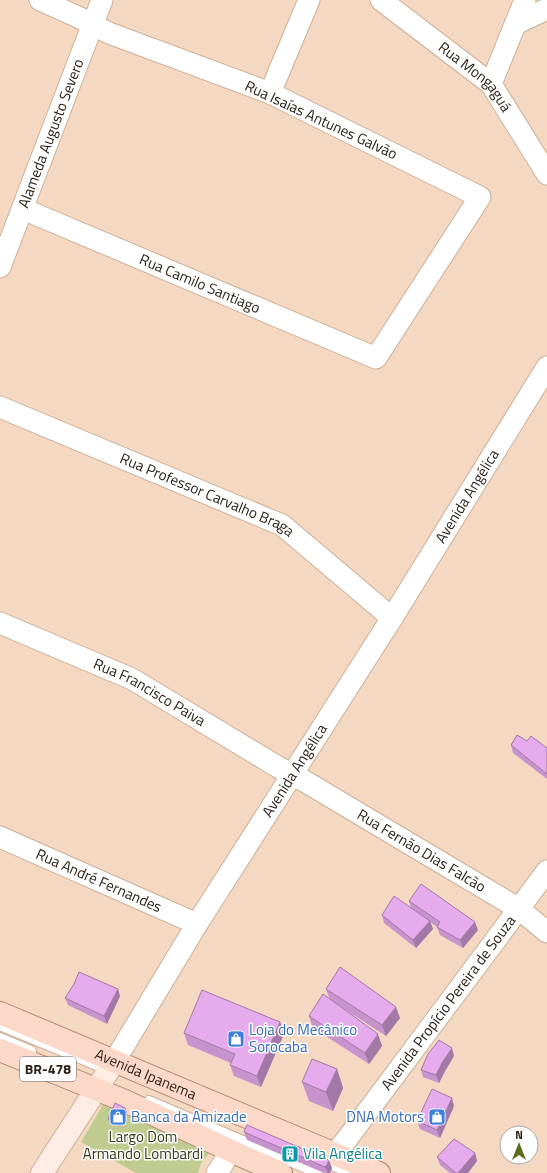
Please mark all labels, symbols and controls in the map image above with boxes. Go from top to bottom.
street label: Rua Mongaguá [434,36,518,117]
street label: Alameda Augusto Severo [12,55,90,211]
street label: Rua Isaías Antunes Galvão [241,74,401,165]
street label: Rua Camilo Santiago [136,247,264,319]
street label: Avenida Angélica [429,444,505,547]
street label: Rua Professor Carvalho Braga [117,446,300,542]
street label: Rua Francisco Paiva [90,652,211,732]
street label: Avenida Angélica [256,719,333,821]
street label: Rua Fernão Dias Falcão [353,803,491,898]
street label: Rua André Fernandes [32,842,166,918]
street label: Avenida Propício Pereira de Souza [375,910,521,1095]
place label: Loja do Mecânico Sorocaba [249,1018,357,1058]
shop icon: Loja do Mecânico Sorocaba [226,1029,246,1049]
street label: Avenida Ipanema [91,1042,201,1106]
road number: BR-478 [20,1057,76,1081]
place label: Banca da Amizade [131,1105,247,1128]
place label: DNA Motors [346,1105,424,1128]
shop icon: Banca da Amizade [108,1107,128,1127]
shop icon: DNA Motors [427,1107,447,1127]
park label: Largo Dom Armando Lombardi [83,1125,203,1165]
north arrow [499,1125,539,1165]
text: N [515,1127,523,1143]
place label: Vila Angélica [303,1142,383,1165]
building icon: Vila Angélica [280,1144,300,1164]

